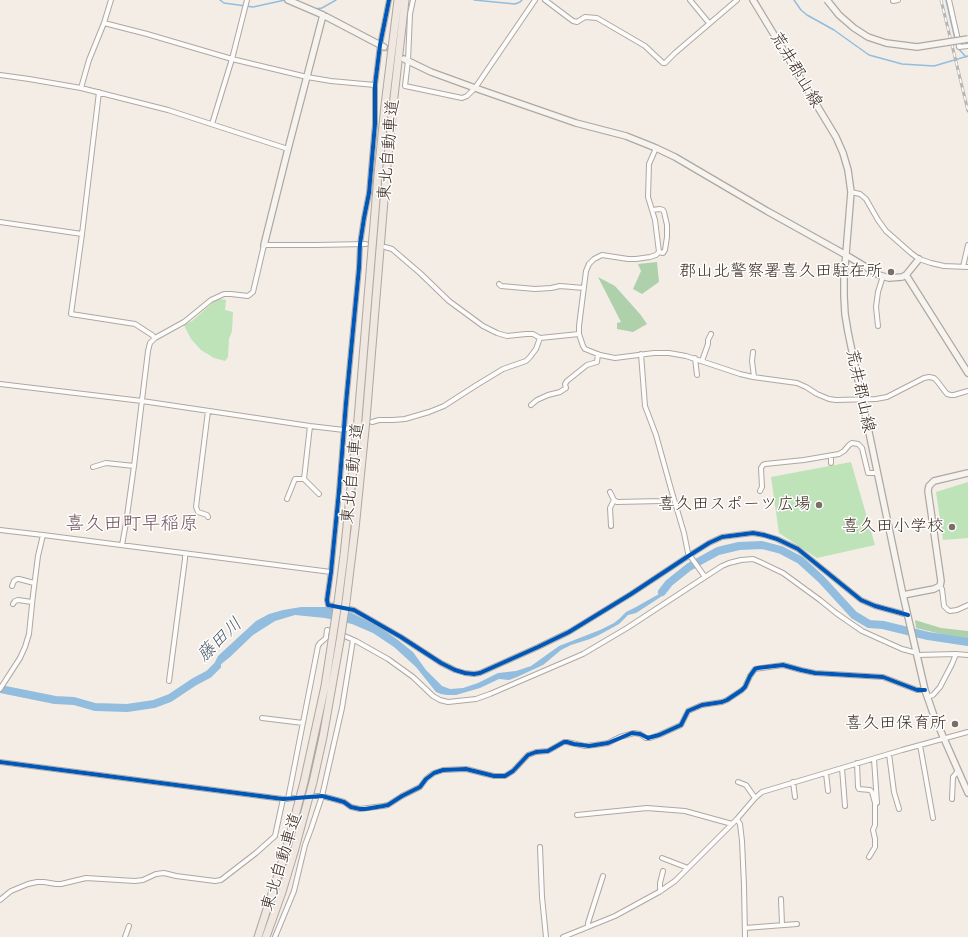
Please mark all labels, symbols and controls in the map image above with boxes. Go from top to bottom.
street label: 荒井郡山線 [765,28,827,112]
street label: 東北自動車道 [374,98,404,202]
place label: 郡山北警察署喜久田駐在所 [679,262,883,282]
marker: 郡山北警察署喜久田駐在所 [886,267,896,277]
street label: 荒井郡山線 [841,347,879,435]
street label: 東北自動車道 [338,421,368,525]
place label: 喜久田スポーツ広場 [658,495,811,515]
marker: 喜久田スポーツ広場 [814,500,824,510]
district label: 喜久田町早稲原 [66,513,198,535]
place label: 喜久田小学校 [842,517,944,537]
marker: 喜久田小学校 [947,522,957,532]
water label: 藤田川 [193,613,247,667]
place label: 喜久田保育所 [845,714,947,734]
marker: 喜久田保育所 [950,719,960,729]
street label: 東北自動車道 [257,810,307,914]

